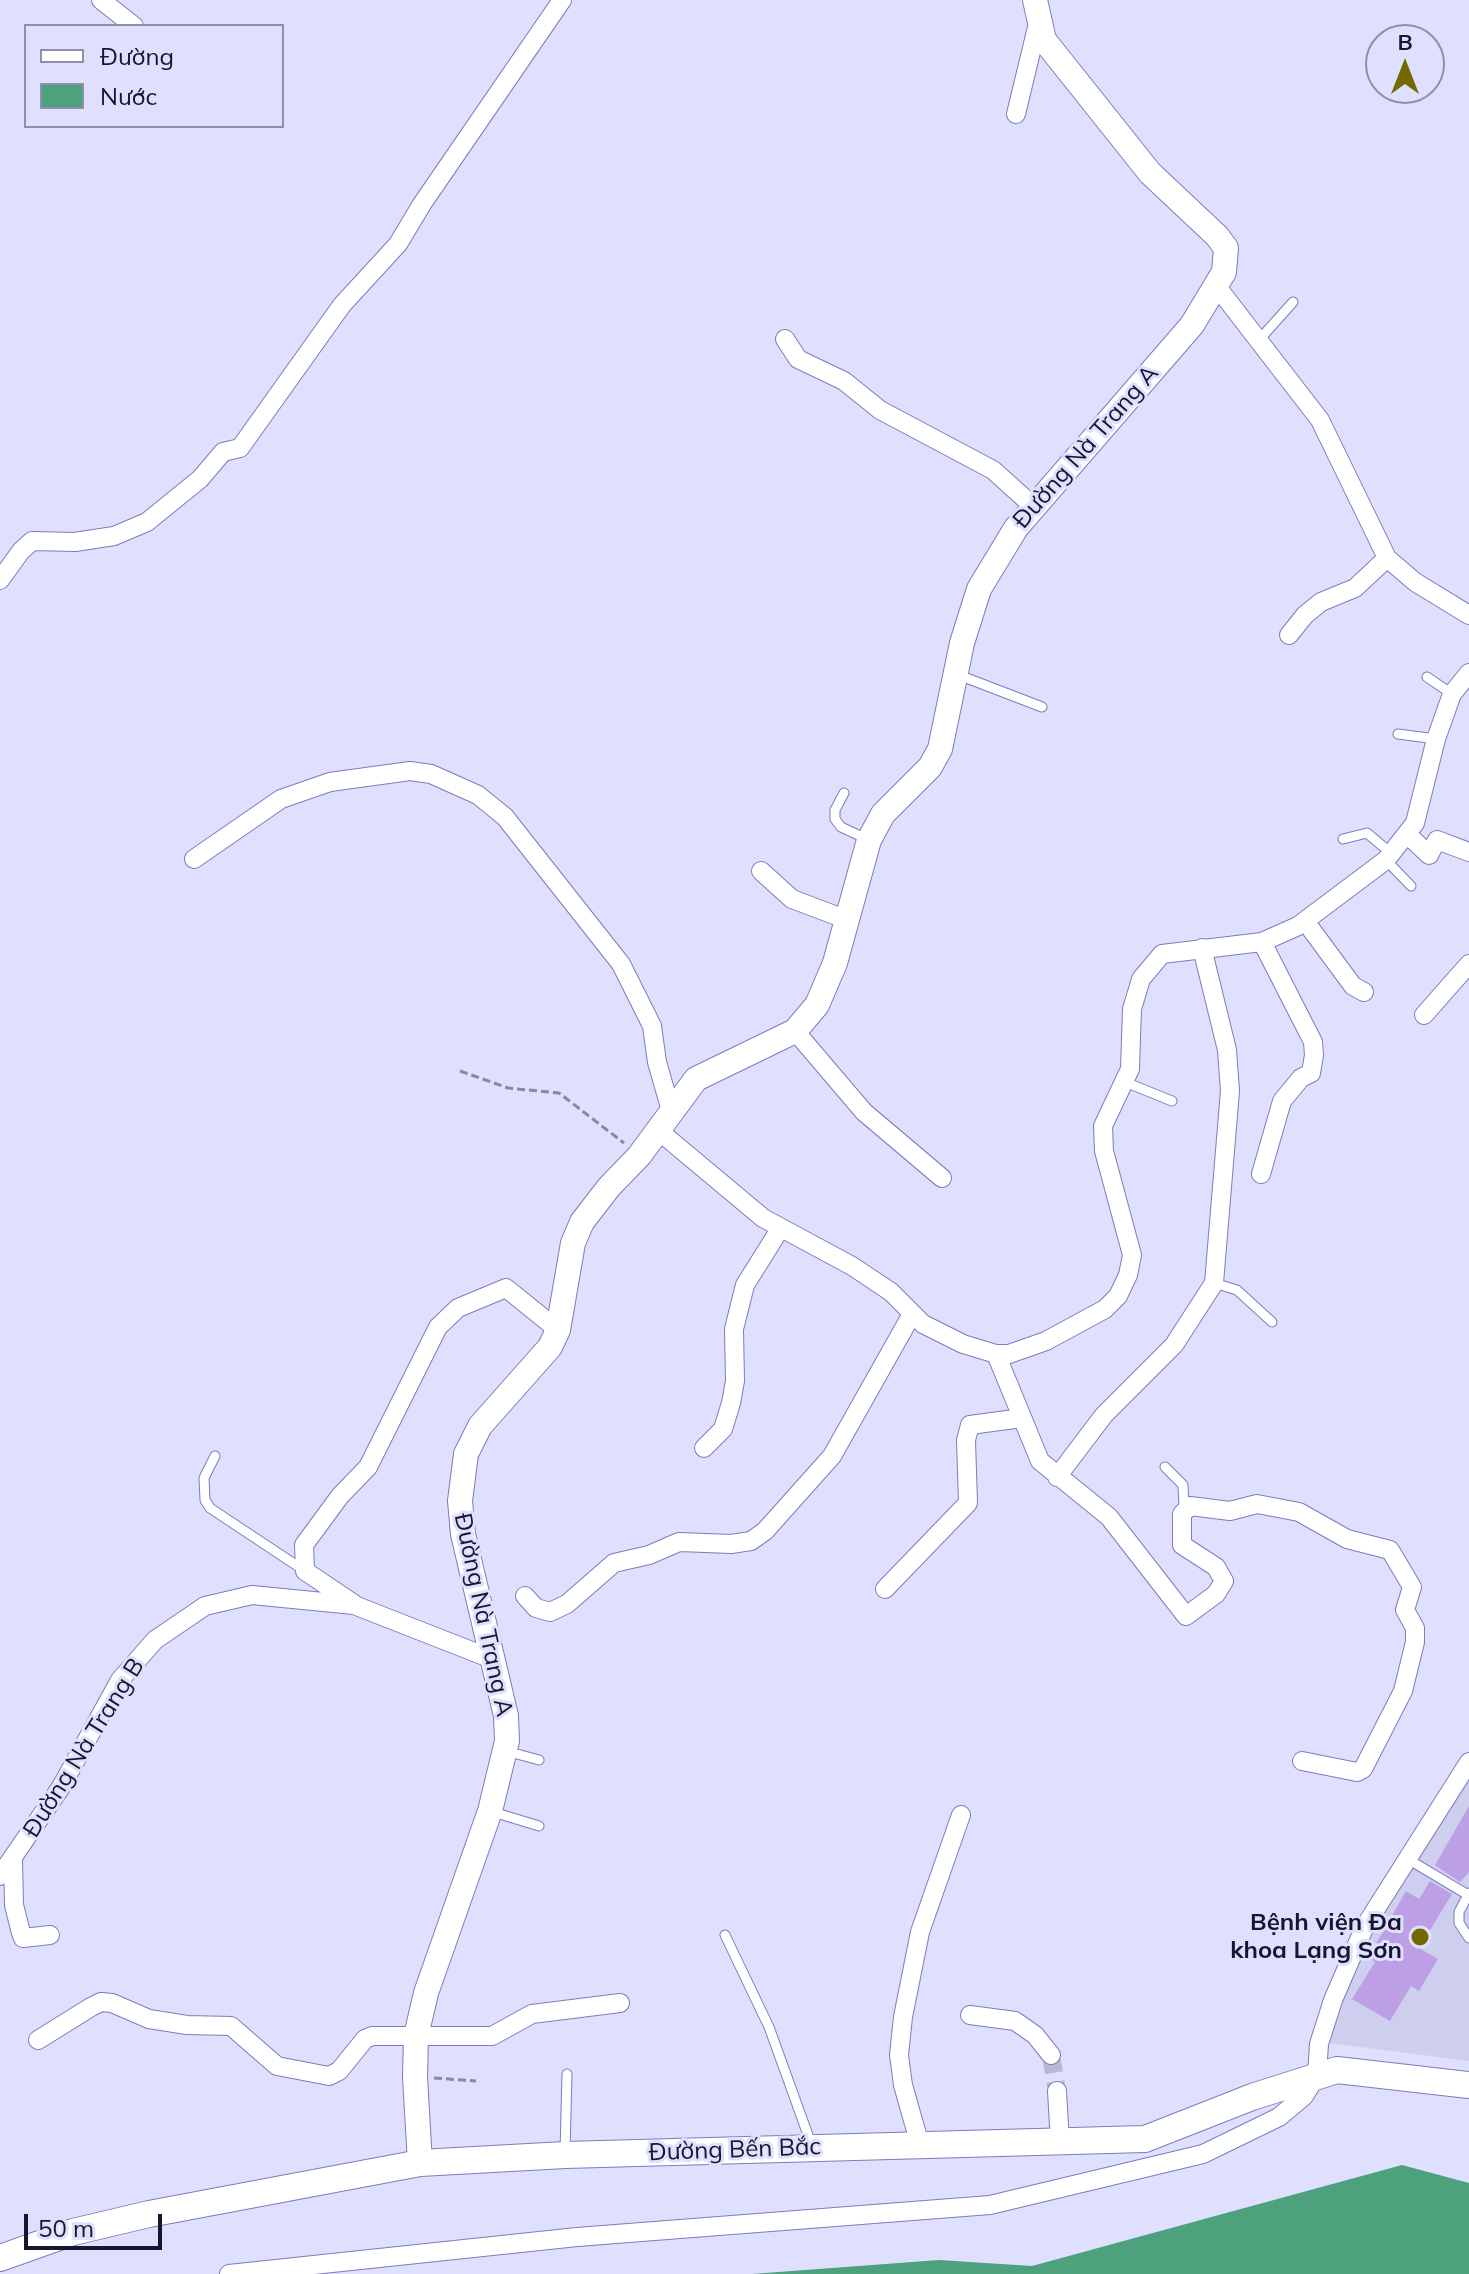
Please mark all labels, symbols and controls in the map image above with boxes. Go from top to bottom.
legend [24,24,284,128]
north arrow [1365,24,1445,104]
text: B [1397,28,1413,56]
text: Đường [100,41,174,71]
text: Nước [100,81,157,111]
street label: Đường Nà Trang A [1007,359,1165,535]
street label: Đường Nà Trang A [447,1511,519,1719]
street label: Đường Nà Trang B [17,1653,151,1843]
place label: Bệnh viện Đa khoa Lạng Sơn [1230,1909,1402,1965]
marker: Bệnh viện Đa khoa Lạng Sơn [1409,1926,1431,1948]
street label: Đường Bến Bắc [648,2133,822,2167]
scale bar [28,2198,166,2248]
text: 50 m [38,2213,94,2243]

